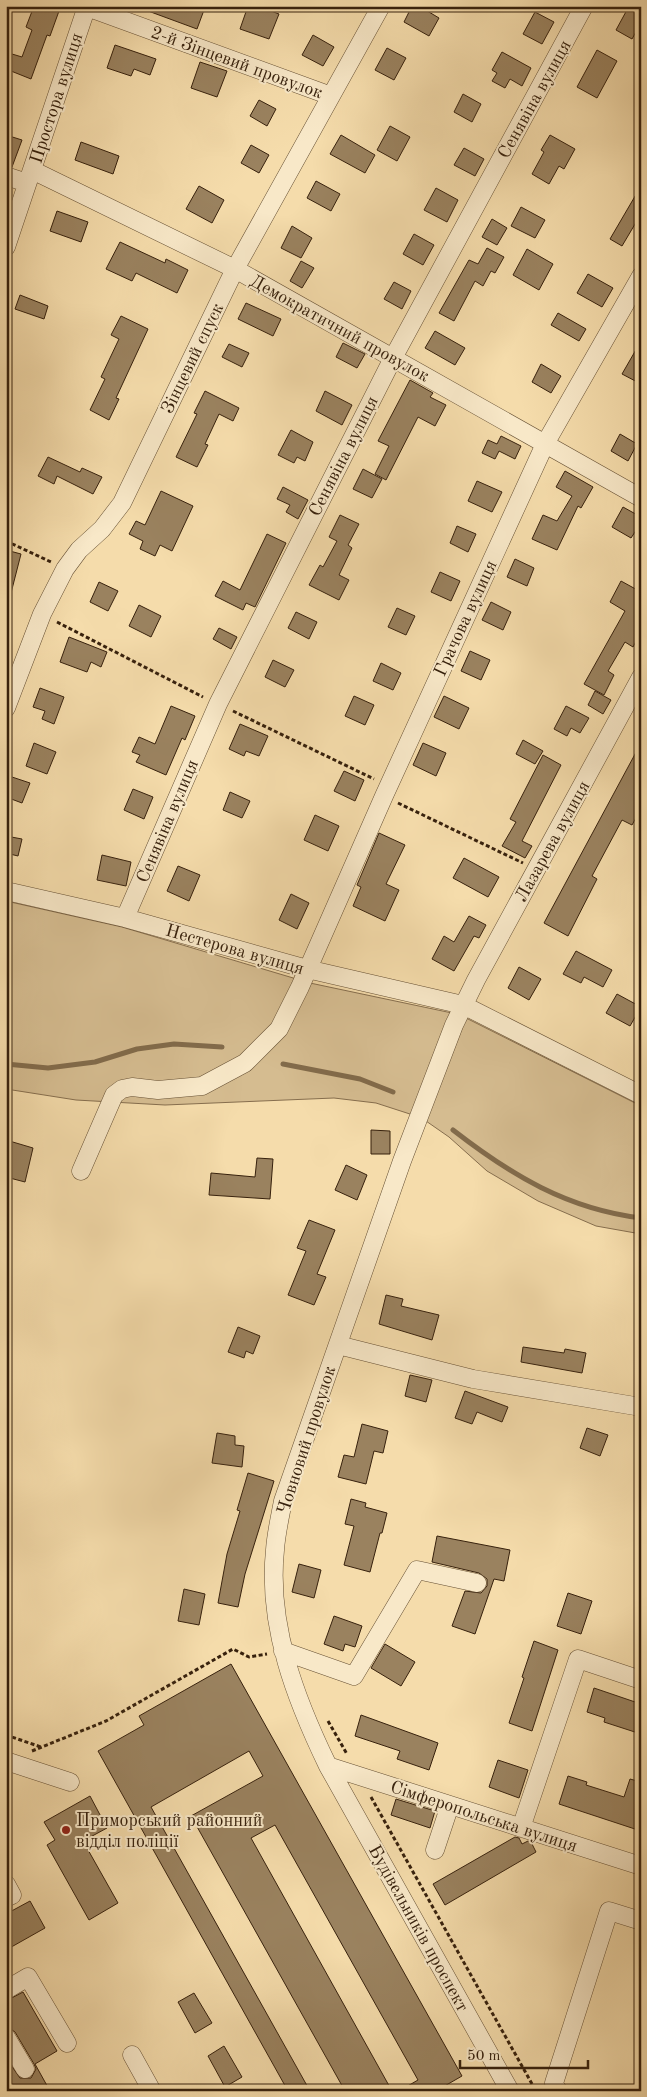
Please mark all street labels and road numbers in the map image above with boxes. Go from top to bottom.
street label: 2-й Зінцевий провулок [148,23,325,102]
street label: Простора вулиця [27,31,87,166]
street label: Сенявіна вулиця [495,37,575,162]
street label: Демократичний провулок [247,272,432,386]
street label: Зінцевий спуск [158,300,227,417]
street label: Сенявіна вулиця [306,394,382,519]
street label: Грачова вулиця [431,558,501,679]
street label: Сенявіна вулиця [134,757,202,886]
street label: Лазарева вулиця [512,778,593,905]
street label: Нестерова вулиця [163,922,306,978]
street label: Човновий провулок [274,1364,339,1517]
street label: Сімферопольська вулиця [388,1778,579,1857]
street label: Будівельників проспект [365,1842,471,2015]

